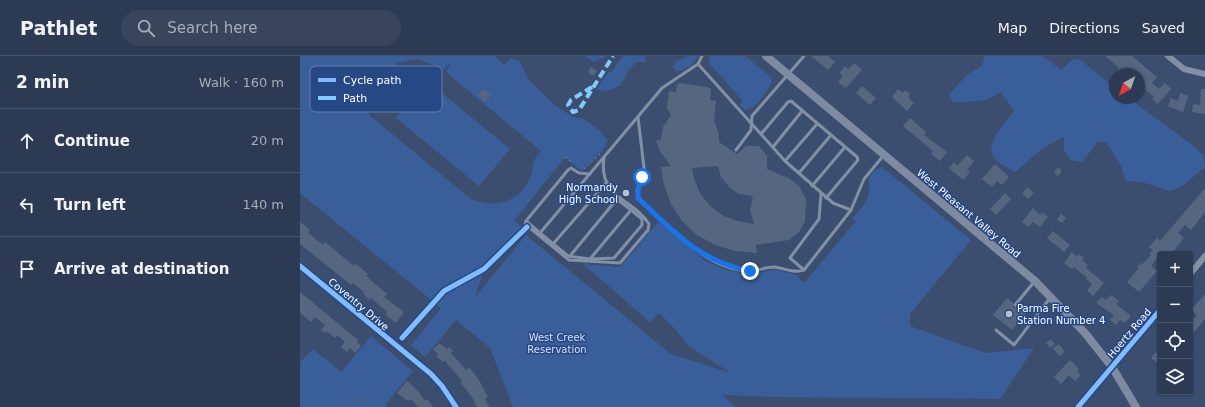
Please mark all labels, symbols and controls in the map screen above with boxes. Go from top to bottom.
search box [121,10,401,46]
text: Pathlet [20,17,97,39]
icon: search [135,17,157,39]
text: Search here [167,19,257,37]
text: Map [998,20,1027,36]
text: Directions [1049,20,1120,36]
text: Saved [1142,20,1185,36]
legend [310,66,442,112]
north arrow [1109,68,1145,104]
text: 2 min [16,72,69,92]
text: Cycle path [343,74,402,87]
text: Walk · 160 m [199,75,284,90]
text: Path [343,92,367,105]
icon: ahead [16,130,38,152]
text: Continue [54,132,130,150]
text: 20 m [251,133,284,148]
street label: West Pleasant Valley Road [915,167,1023,260]
route start [633,168,651,186]
place label: Normandy High School [559,182,618,205]
marker: Normandy High School [621,188,631,198]
icon: left [16,194,38,216]
text: Turn left [54,196,126,214]
text: 140 m [242,197,284,212]
map controls [1157,251,1193,395]
button: + [1157,251,1193,287]
icon: arrive [16,258,38,280]
text: Arrive at destination [54,260,229,278]
route end [741,262,759,280]
street label: Coventry Drive [326,276,391,333]
button: − [1157,287,1193,323]
place label: Parma Fire Station Number 4 [1017,303,1105,326]
street label: Hoertz Road [1105,306,1153,360]
marker: Parma Fire Station Number 4 [1004,309,1014,319]
button: locate [1157,323,1193,359]
park label: West Creek Reservation [527,332,587,355]
button: layers [1157,359,1193,395]

